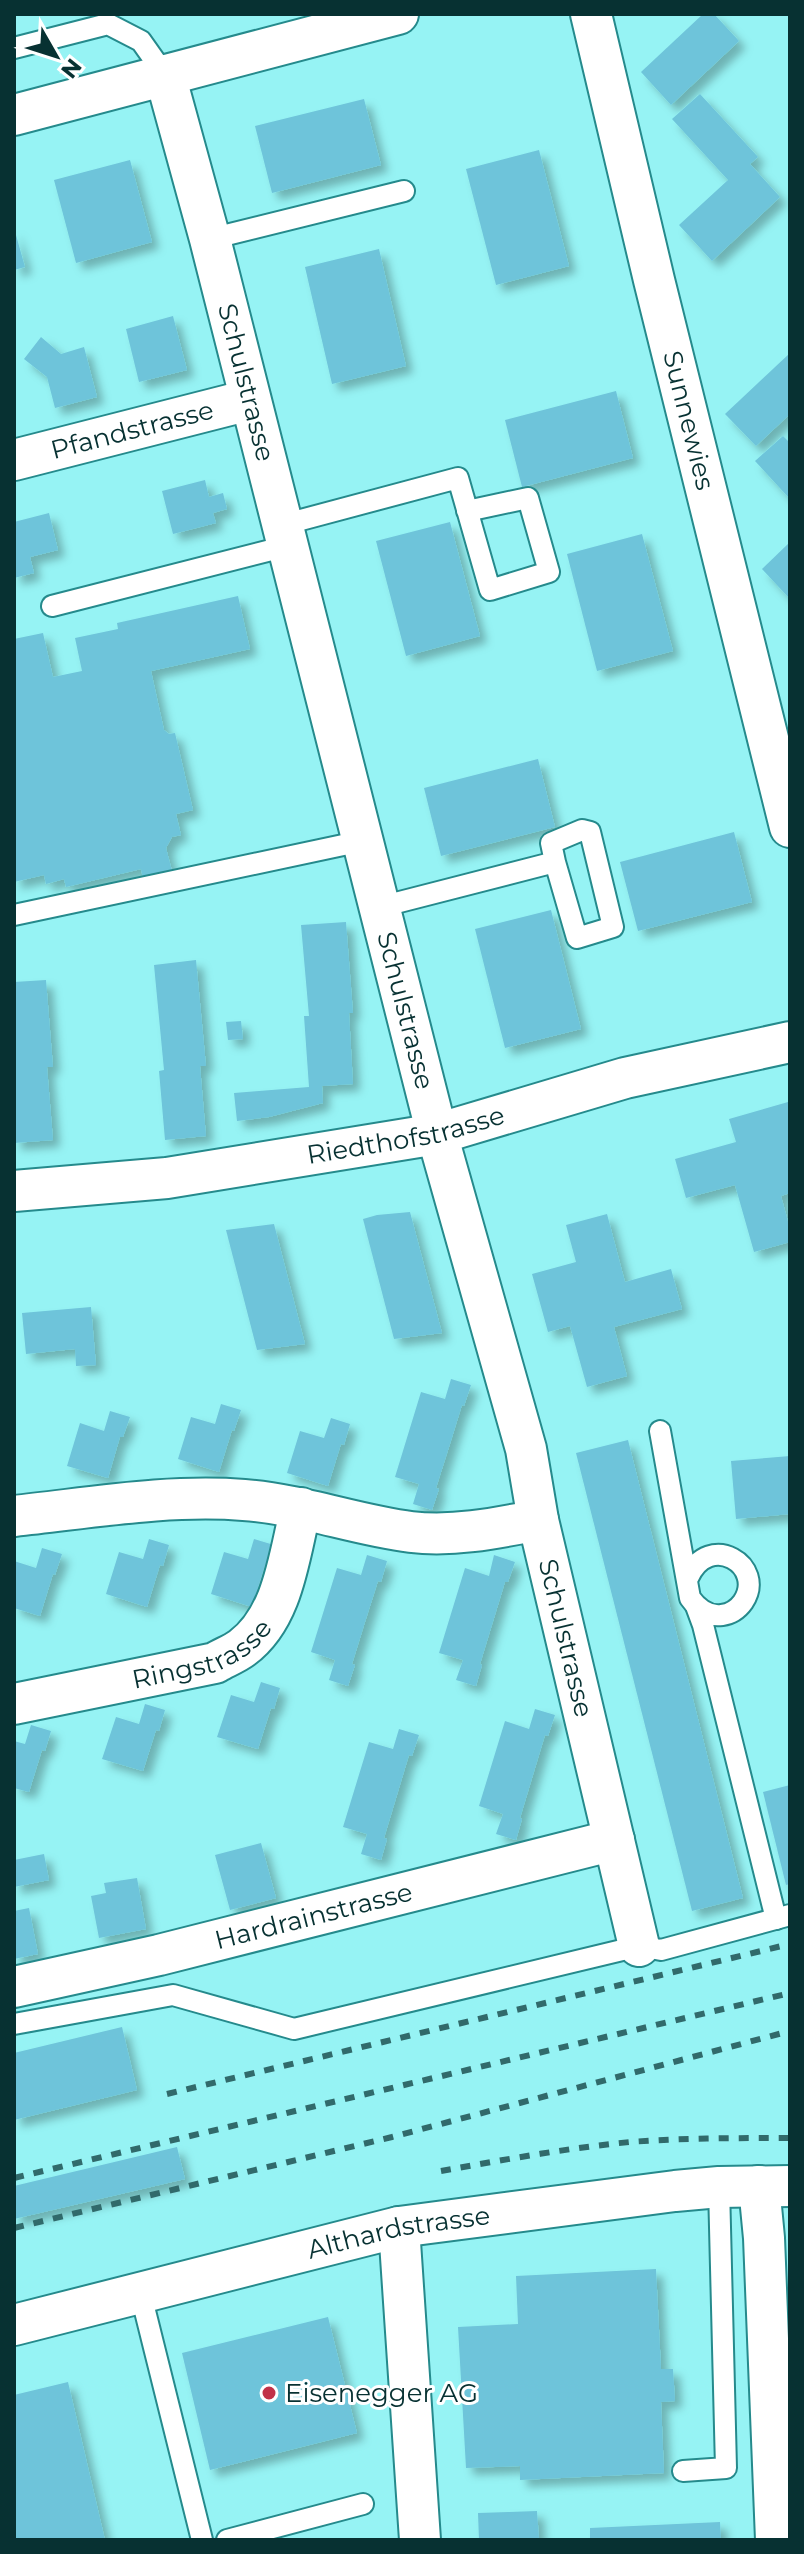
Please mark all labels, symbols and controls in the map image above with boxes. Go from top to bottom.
north arrow [16,16,96,96]
text: N [55,53,87,84]
street label: Schulstrasse [211,300,282,465]
street label: Sunnewies [656,347,722,493]
street label: Pfandstrasse [47,394,217,466]
street label: Schulstrasse [370,928,441,1093]
street label: Riedthofstrasse [304,1099,508,1171]
street label: Schulstrasse [532,1556,600,1720]
street label: Ringstrasse [129,1613,279,1696]
street label: Hardrainstrasse [211,1876,416,1956]
street label: Althardstrasse [304,2199,492,2266]
place label: Eisenegger AG [285,2377,478,2409]
marker: Eisenegger AG [260,2384,278,2402]

